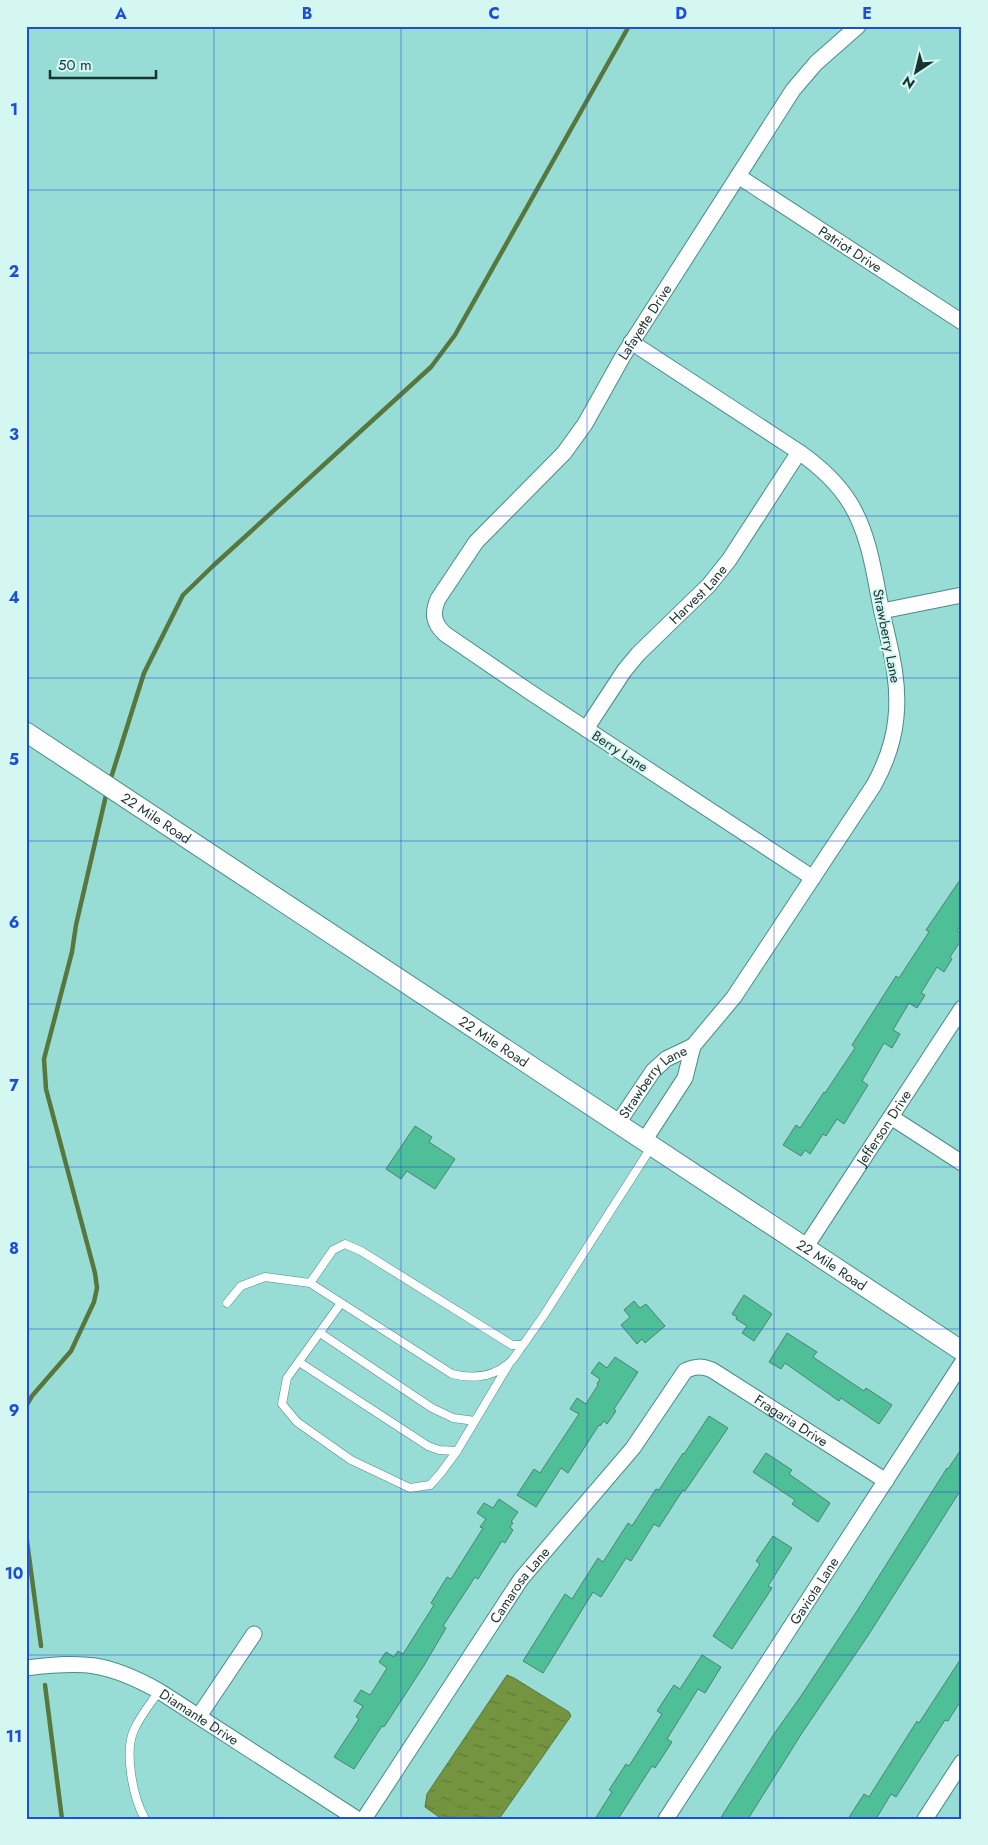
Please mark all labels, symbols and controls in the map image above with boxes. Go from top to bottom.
text: A [114,2,127,25]
text: B [302,2,312,25]
text: C [488,2,500,25]
text: D [675,2,687,25]
text: E [862,2,872,25]
scale bar [50,48,156,80]
north arrow [890,48,940,98]
text: 50 m [58,54,92,76]
text: N [898,71,919,94]
text: 1 [10,98,18,121]
street label: Patriot Drive [815,221,886,277]
text: 2 [9,260,19,283]
street label: Lafayette Drive [613,280,676,364]
text: 3 [9,423,19,446]
street label: Harvest Lane [664,560,732,629]
text: 4 [8,586,20,609]
street label: Strawberry Lane [868,587,906,685]
street label: Berry Lane [588,725,652,777]
text: 5 [9,748,19,771]
street label: 22 Mile Road [117,788,195,848]
text: 6 [9,911,19,934]
street label: 22 Mile Road [455,1011,533,1072]
street label: Strawberry Lane [614,1040,690,1122]
text: 7 [9,1074,19,1097]
street label: Jefferson Drive [851,1086,916,1171]
street label: 22 Mile Road [793,1234,871,1295]
text: 8 [9,1237,19,1260]
street label: Fragaria Drive [751,1390,832,1451]
text: 9 [9,1399,19,1422]
street label: Camarosa Lane [485,1543,554,1627]
street label: Gaviota Lane [785,1553,843,1629]
text: 10 [5,1562,23,1585]
street label: Diamante Drive [155,1684,243,1750]
text: 11 [6,1725,22,1748]

